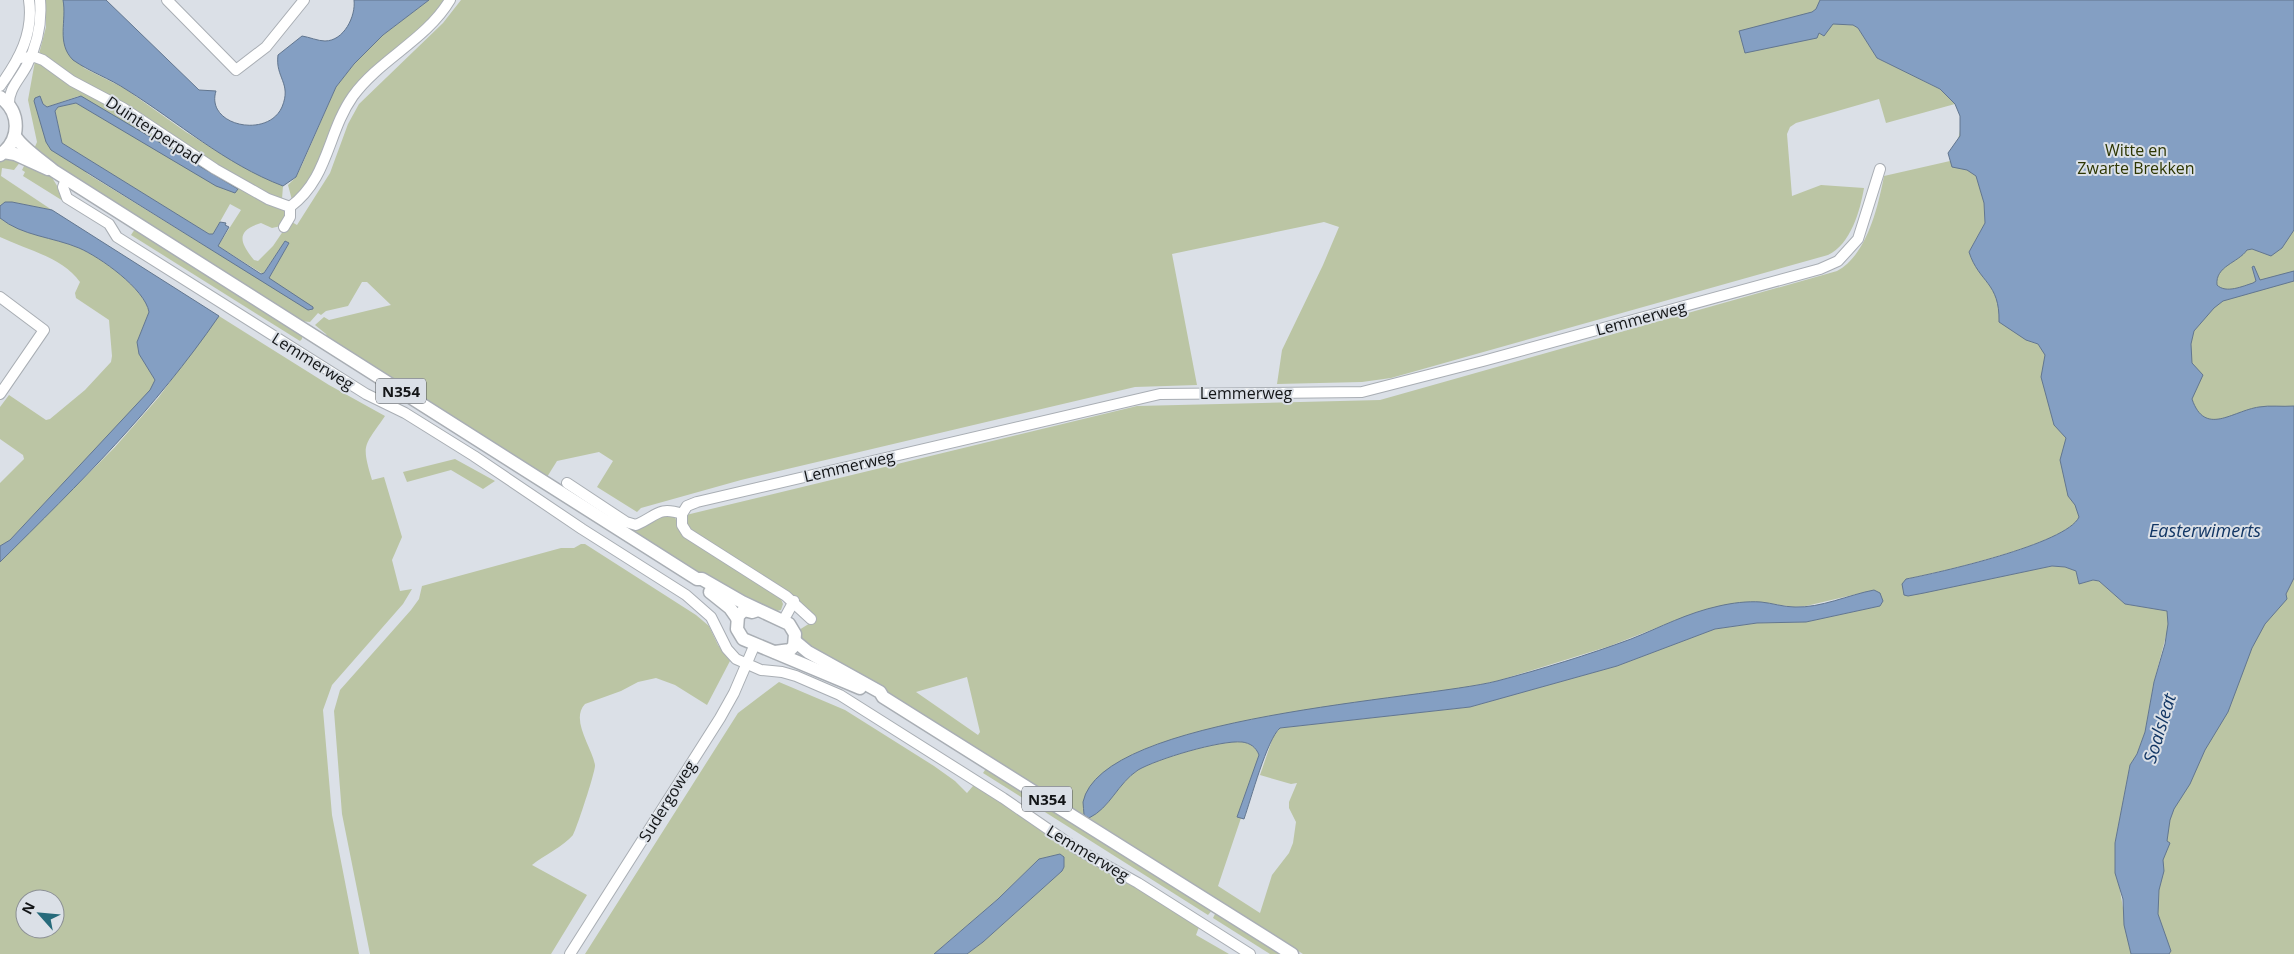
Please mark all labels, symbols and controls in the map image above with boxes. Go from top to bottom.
street label: Duinterperpad [102,91,206,169]
park label: Witte en Zwarte Brekken [2077,139,2195,179]
street label: Lemmerweg [1593,295,1689,341]
street label: Lemmerweg [268,327,358,395]
road number: N354 [376,378,426,404]
street label: Lemmerweg [1200,382,1293,404]
street label: Lemmerweg [801,445,897,487]
water label: Easterwimerts [2149,518,2261,542]
water label: Soalsleat [2137,689,2181,766]
street label: Sudergoweg [633,756,701,846]
road number: N354 [1022,786,1072,812]
street label: Lemmerweg [1043,820,1134,886]
north arrow [15,889,65,939]
text: N [17,898,39,917]

